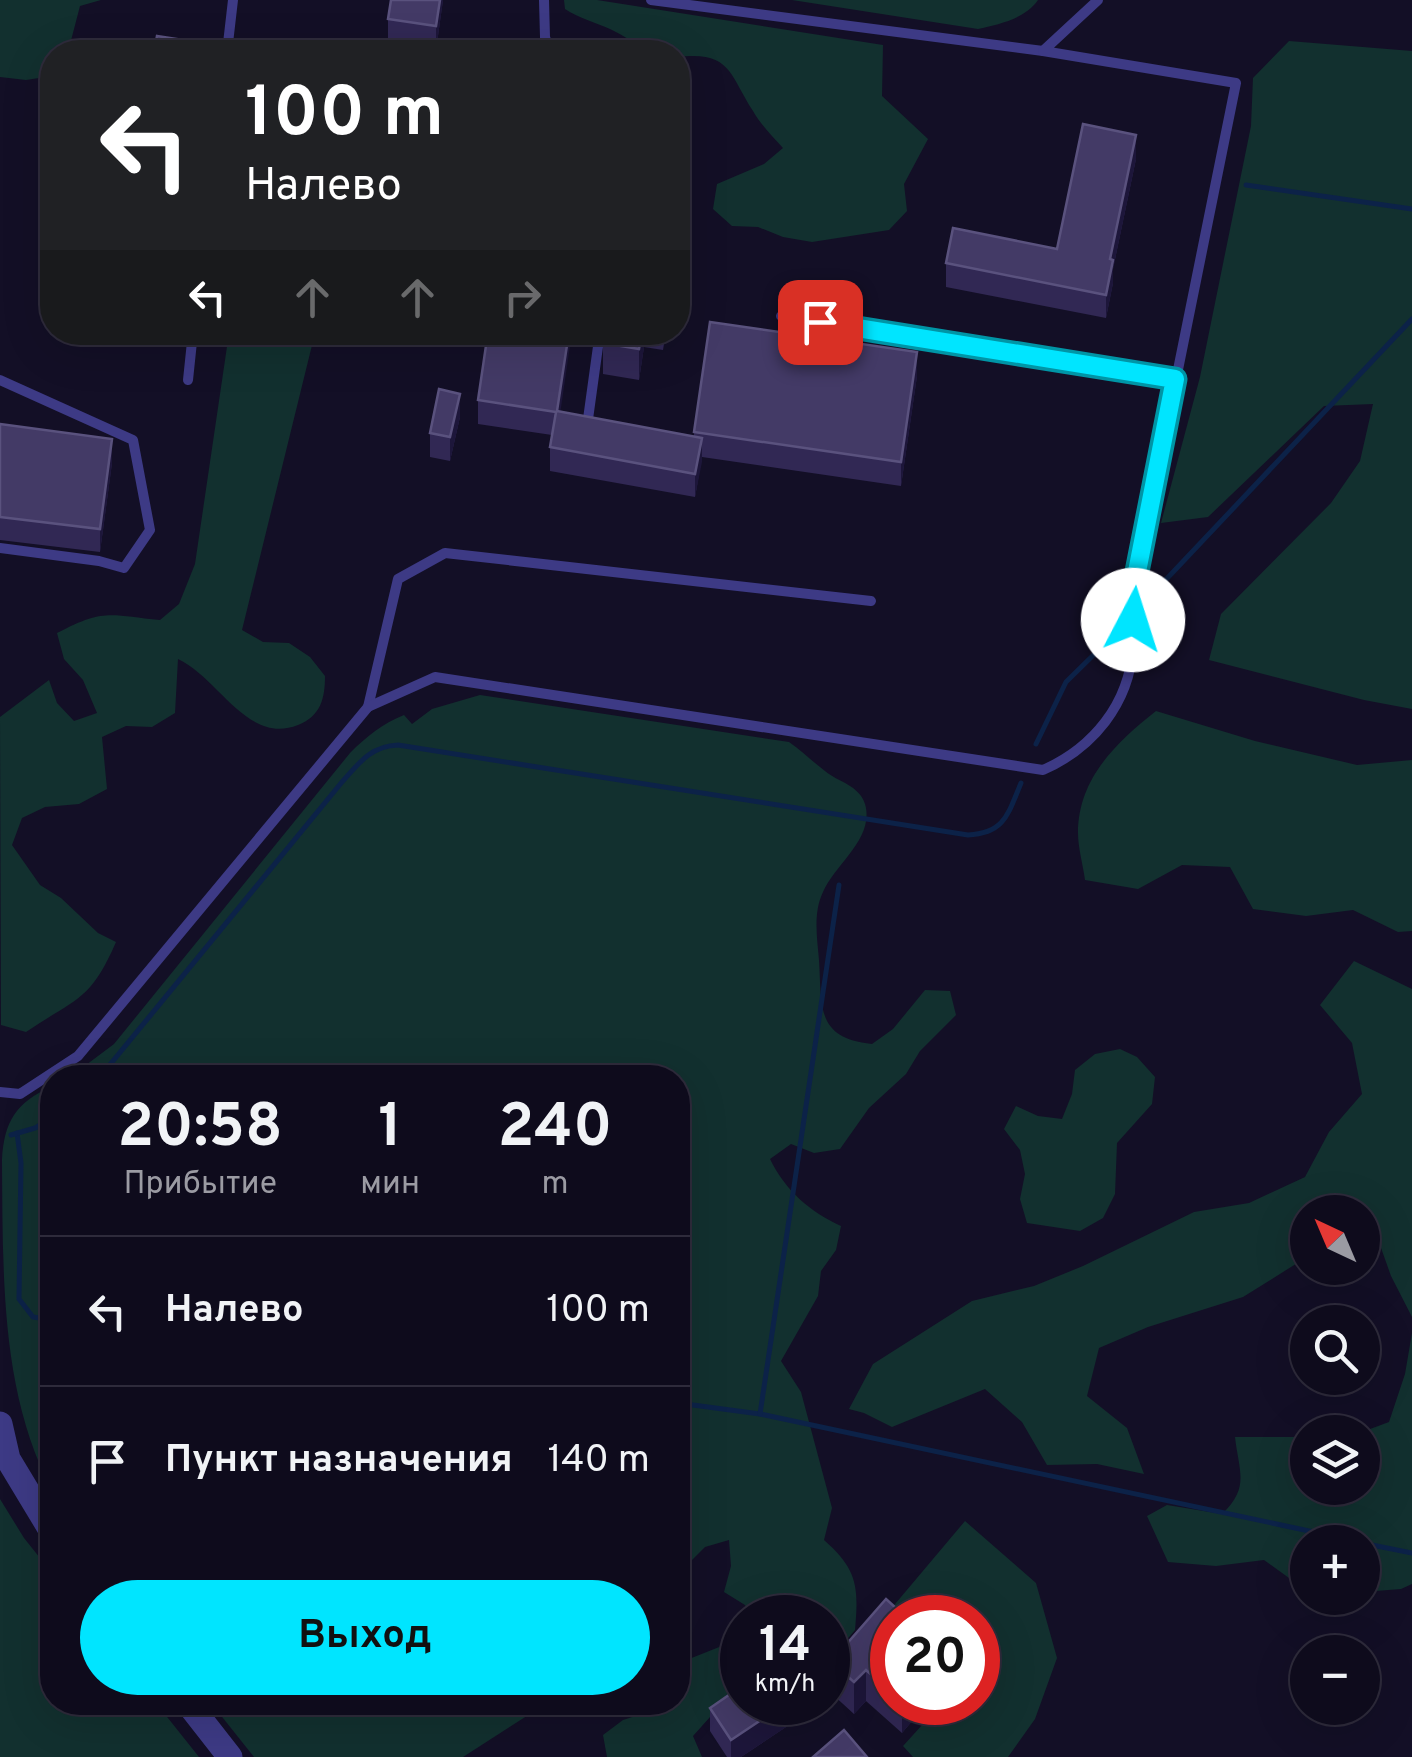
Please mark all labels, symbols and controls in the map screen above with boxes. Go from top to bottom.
text: 100 m [245,72,444,161]
icon: left [80,80,210,210]
text: Налево [245,159,402,216]
icon: left [180,270,235,325]
icon: ahead [285,270,340,325]
icon: ahead [390,270,445,325]
icon: right [495,270,550,325]
pin [778,280,863,365]
icon: arrive [793,295,848,350]
position arrow [1081,568,1185,672]
text: 20:58 [118,1092,283,1168]
text: 1 [378,1092,402,1168]
text: 240 [498,1092,612,1168]
text: Прибытие [123,1165,277,1205]
text: мин [360,1165,420,1205]
text: m [541,1165,569,1205]
north arrow [1290,1195,1380,1285]
map controls [1290,1195,1380,1725]
icon: left [80,1284,135,1339]
text: Налево [165,1287,304,1336]
text: 100 m [546,1287,650,1336]
button: search [1290,1305,1380,1395]
button: layers [1290,1415,1380,1505]
icon: arrive [80,1434,135,1489]
text: Пункт назначения [165,1437,513,1486]
text: 140 m [547,1437,650,1486]
button: + [1290,1525,1380,1615]
button: Выход [80,1580,650,1695]
speed limit sign: 20 [870,1595,1000,1725]
text: 14 [759,1616,811,1679]
button: − [1290,1635,1380,1725]
text: km/h [755,1669,815,1701]

